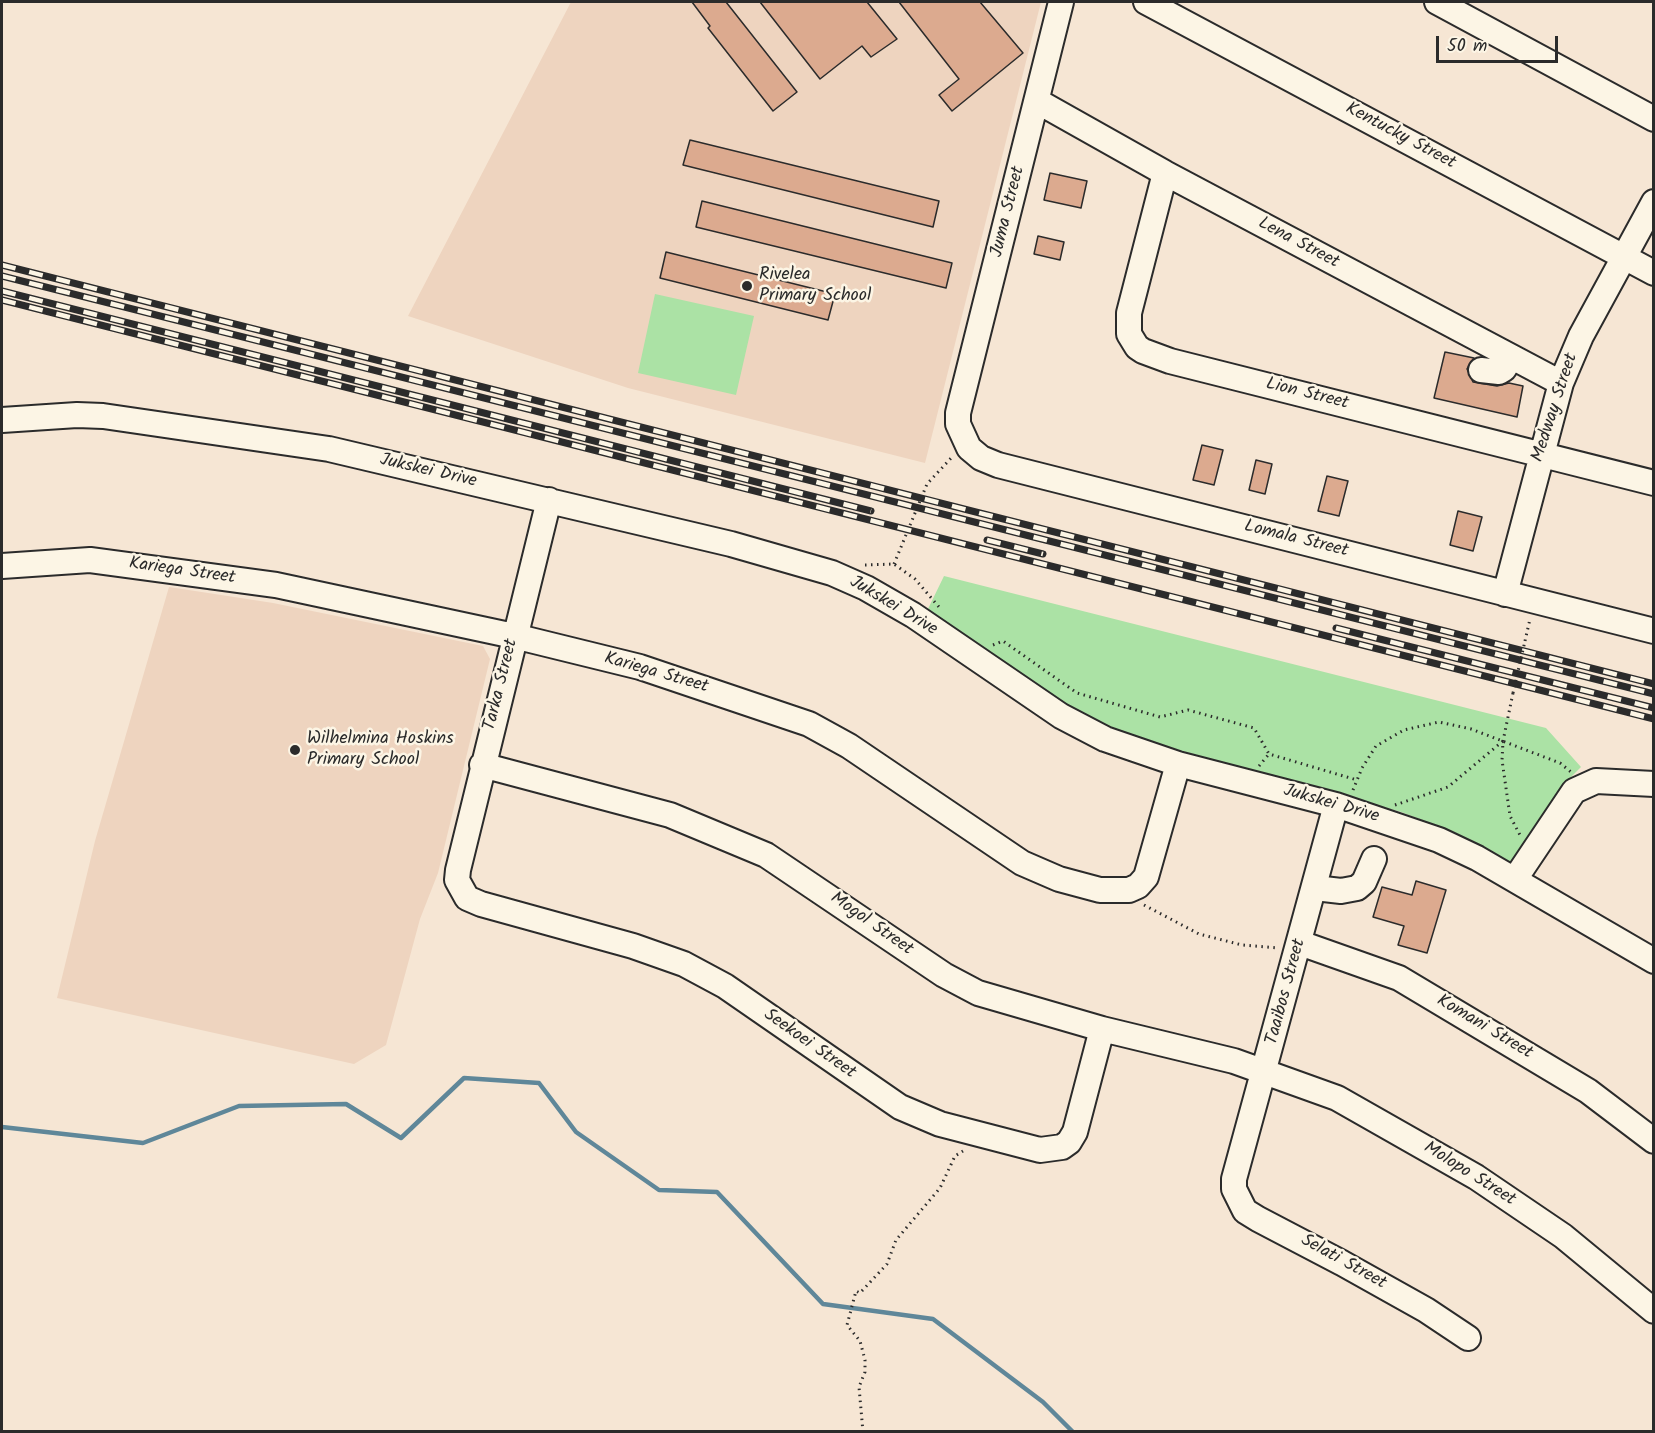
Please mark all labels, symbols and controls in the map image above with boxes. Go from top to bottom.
scale bar [1439,24,1560,62]
text: 50 m [1447,32,1487,61]
street label: Kentucky Street [1341,99,1459,175]
street label: Juma Street [987,164,1031,260]
street label: Lena Street [1254,214,1342,274]
place label: Rivelea Primary School [759,265,871,308]
marker: Rivelea Primary School [740,279,754,293]
street label: Medway Street [1528,351,1584,465]
street label: Lion Street [1263,374,1351,416]
street label: Jukskei Drive [377,450,479,494]
street label: Lomala Street [1242,517,1350,563]
street label: Kariega Street [127,554,237,590]
street label: Jukskei Drive [845,572,941,642]
street label: Tarka Street [480,637,524,733]
street label: Kariega Street [601,649,711,699]
place label: Wilhelmina Hoskins Primary School [307,729,454,771]
marker: Wilhelmina Hoskins Primary School [288,743,302,757]
street label: Jukskei Drive [1281,781,1381,829]
street label: Mogol Street [825,889,917,961]
street label: Taaibos Street [1262,937,1312,1047]
street label: Komani Street [1432,991,1536,1065]
street label: Seekoei Street [759,1005,859,1085]
street label: Molopo Street [1419,1138,1519,1212]
street label: Selati Street [1296,1231,1390,1295]

